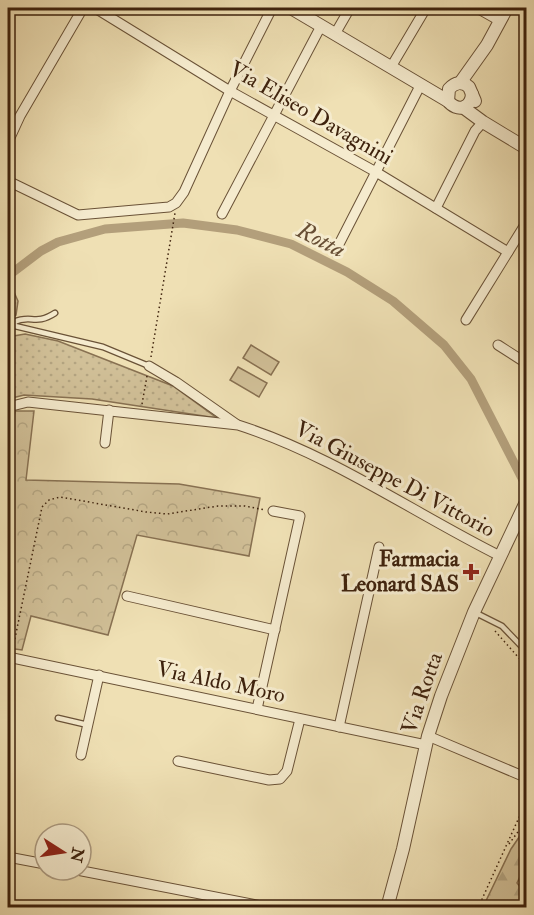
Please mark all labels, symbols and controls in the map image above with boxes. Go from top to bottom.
street label: Via Eliseo Davagnini [224,55,398,171]
water label: Rotta [291,214,350,265]
street label: Via Giuseppe Di Vittorio [290,414,500,544]
place label: Farmacia Leonard SAS [341,545,460,598]
marker: Farmacia Leonard SAS [464,565,478,579]
street label: Via Rotta [395,648,449,737]
street label: Via Aldo Moro [154,655,288,709]
north arrow [33,822,93,882]
text: N [65,845,88,865]

